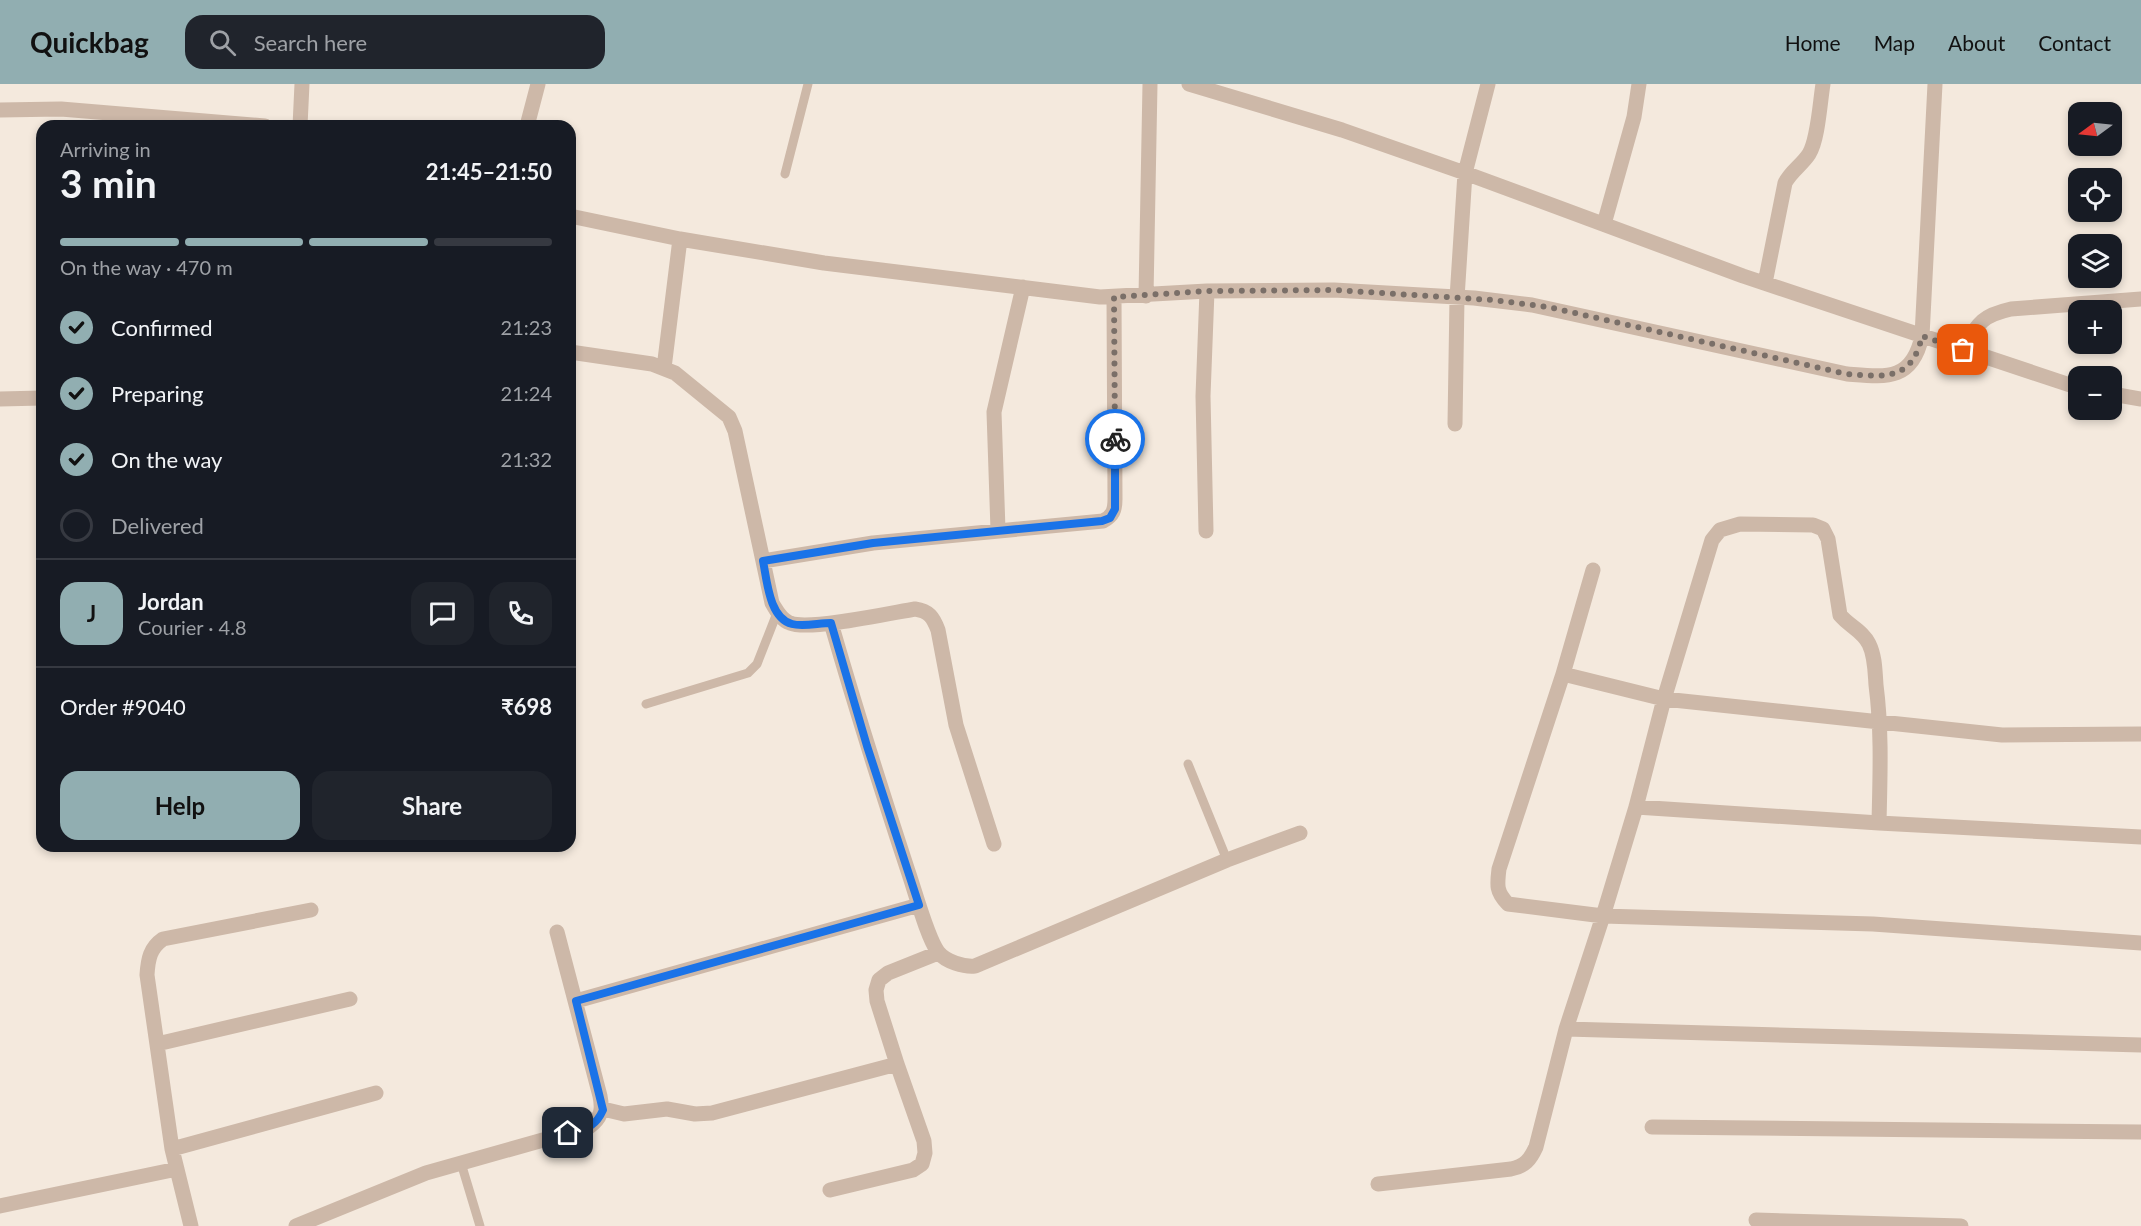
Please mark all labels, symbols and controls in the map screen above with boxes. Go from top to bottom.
search box [185,15,605,69]
text: Quickbag [30,25,149,59]
icon: search [206,26,239,59]
text: Search here [254,29,367,56]
text: Home [1785,30,1841,55]
text: Map [1874,30,1915,55]
text: About [1948,30,2005,55]
text: Contact [2038,30,2111,55]
north arrow [2068,102,2122,156]
map controls [2068,102,2122,420]
text: Arriving in [60,137,151,161]
text: 21:45–21:50 [426,158,552,185]
text: 3 min [60,160,157,206]
button: locate [2068,168,2122,222]
button: layers [2068,234,2122,288]
text: On the way · 470 m [60,255,233,279]
button: + [2068,300,2122,354]
icon: check [60,311,93,344]
text: Confirmed [111,314,213,341]
text: 21:23 [501,315,552,339]
pin [1937,324,1988,375]
icon: bag [1946,333,1979,366]
button: − [2068,366,2122,420]
icon: check [60,377,93,410]
text: Preparing [111,380,203,407]
text: 21:24 [501,381,552,405]
courier [1085,409,1145,469]
icon: bike [1099,423,1132,456]
icon: check [60,443,93,476]
text: On the way [111,446,222,473]
text: 21:32 [501,447,552,471]
text: Delivered [111,512,204,539]
button: chat [411,582,474,645]
button: phone [489,582,552,645]
text: Jordan [138,588,204,615]
text: J [87,600,96,627]
text: Courier · 4.8 [138,615,247,639]
text: Order #9040 [60,693,186,720]
text: ₹698 [501,693,552,720]
button: Help [60,771,300,840]
button: Share [312,771,552,840]
pin [542,1107,593,1158]
icon: home [551,1116,584,1149]

